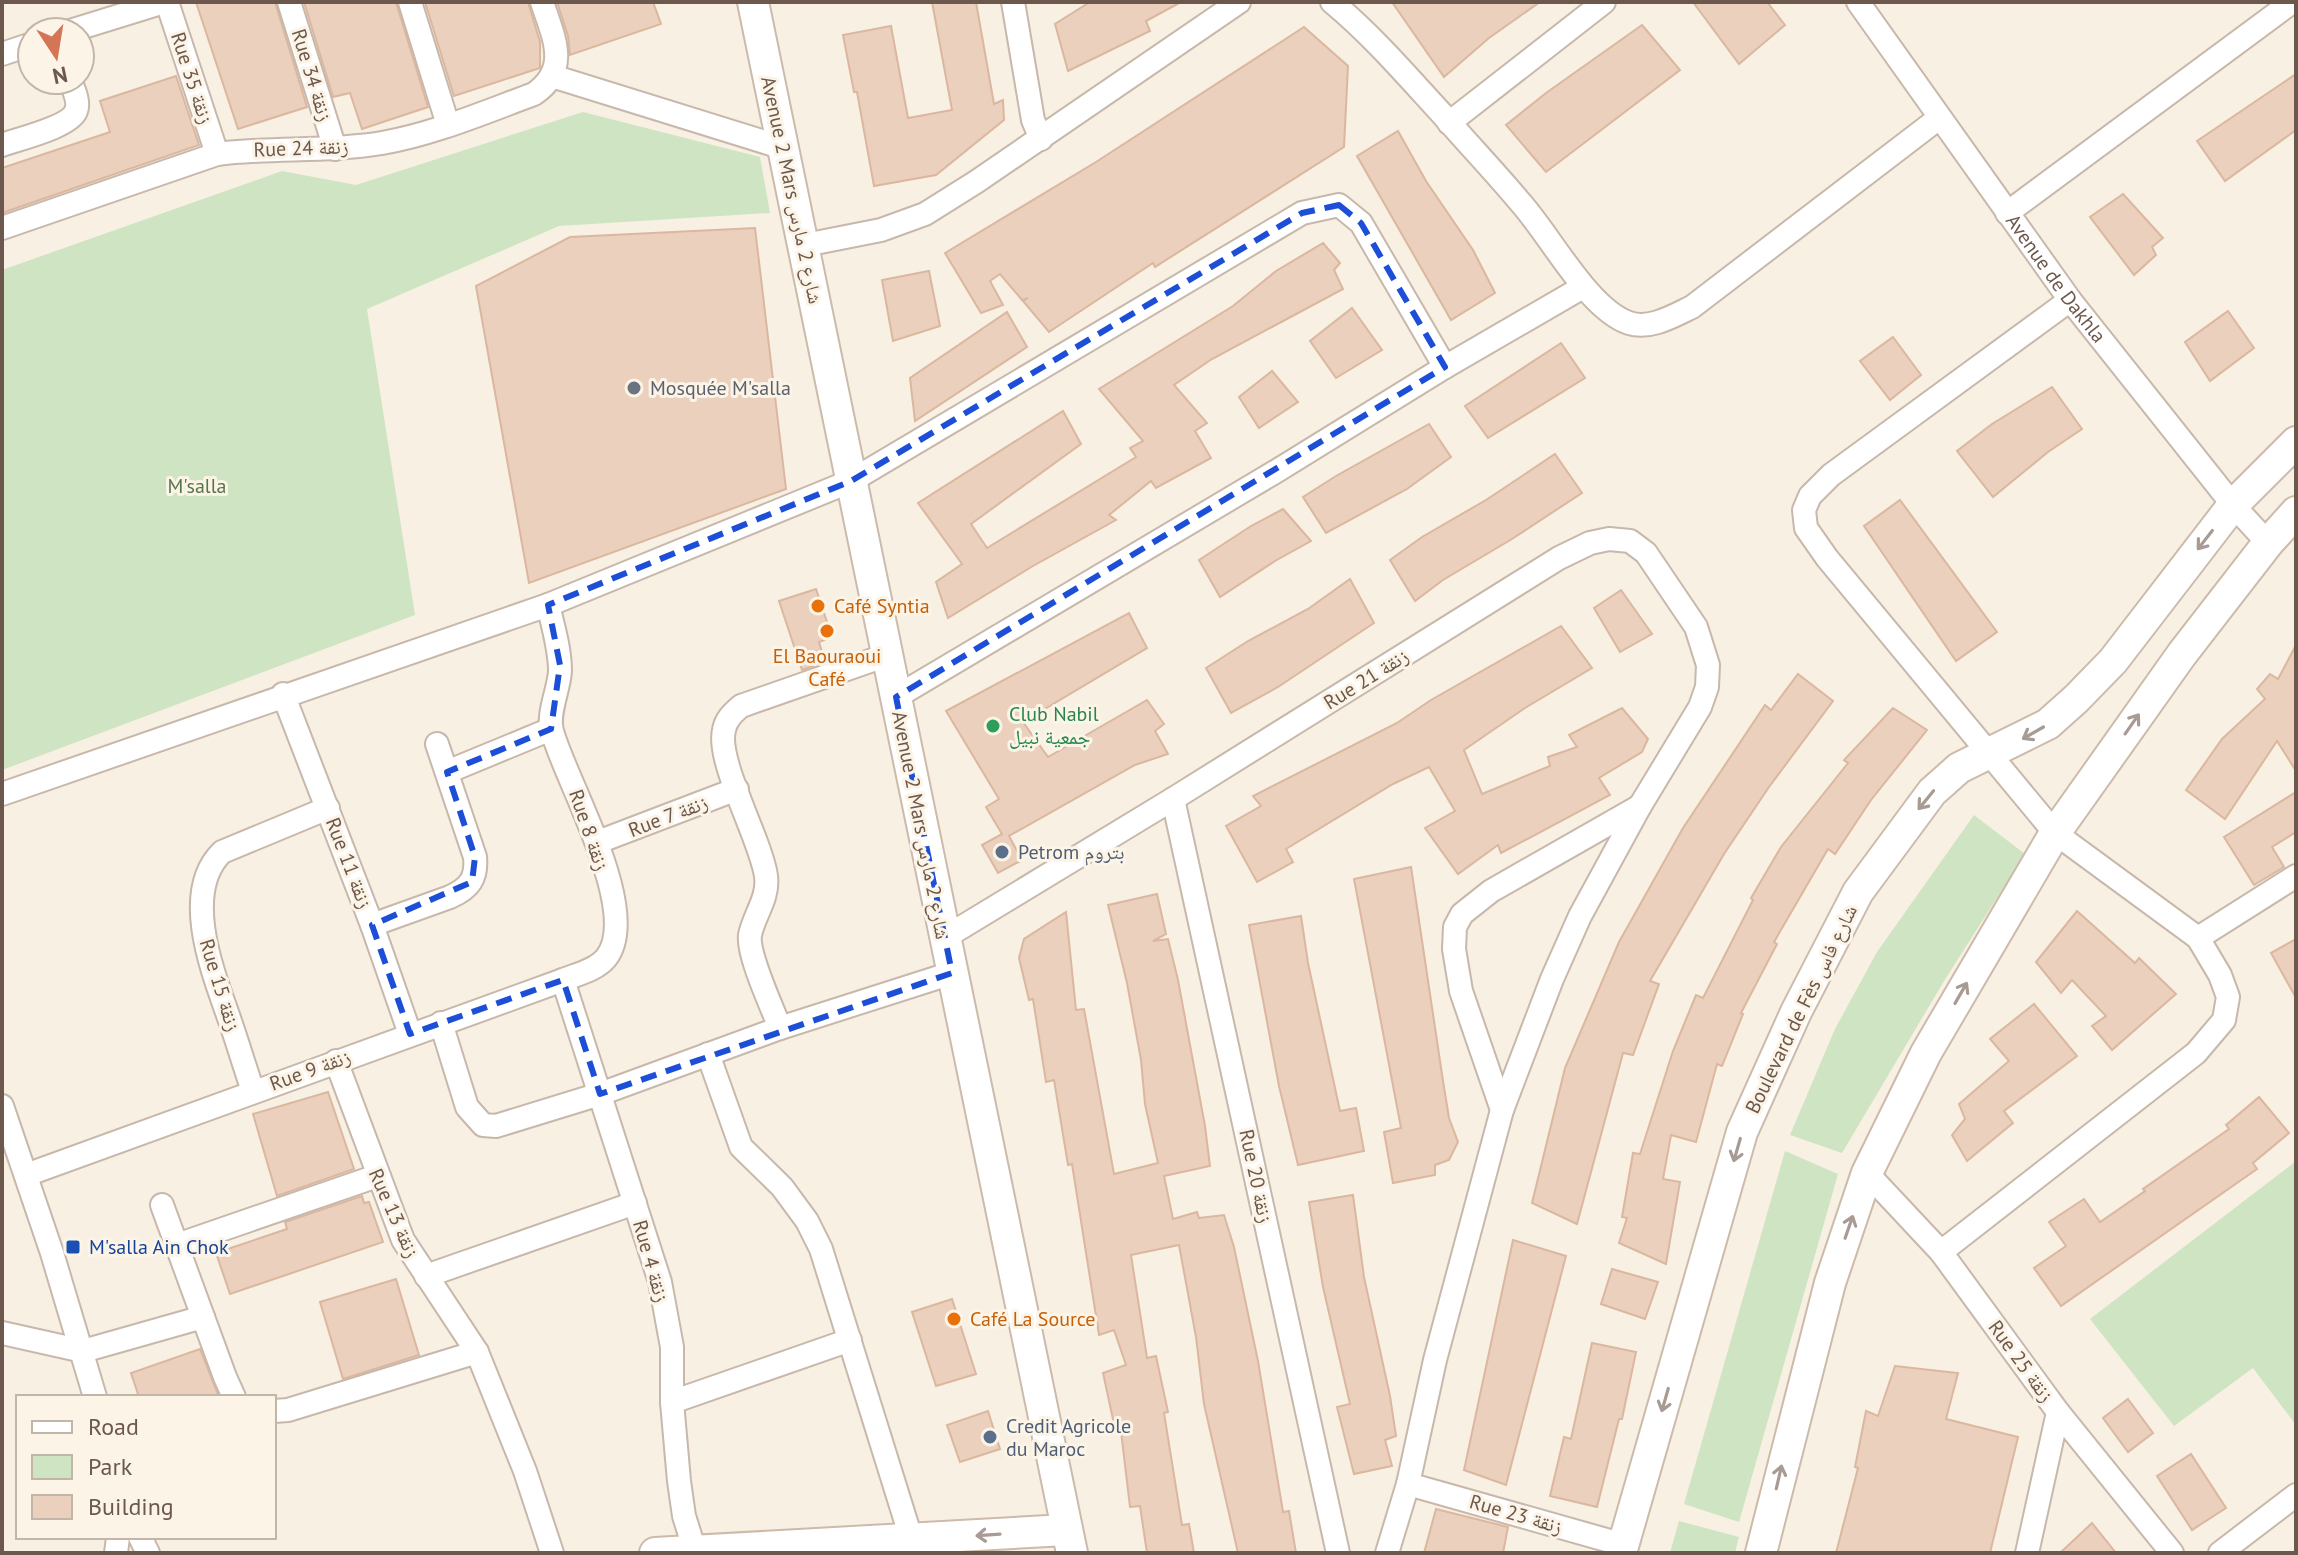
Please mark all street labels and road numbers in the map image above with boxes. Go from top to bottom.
street label: Rue 34 زنقة [286,26,338,124]
street label: Rue 35 زنقة [165,29,219,127]
street label: Avenue 2 Mars شارع 2 مارس [755,74,829,306]
street label: Rue 24 زنقة [253,133,349,163]
street label: Avenue de Dakhla [2000,209,2112,348]
street label: Rue 21 زنقة [1319,643,1413,715]
street label: Avenue 2 Mars شارع 2 مارس [886,709,956,941]
street label: Rue 8 زنقة [563,786,615,874]
street label: Rue 7 زنقة [625,789,711,843]
street label: Rue 11 زنقة [320,814,378,912]
street label: Boulevard de Fès شارع فاس [1739,900,1863,1118]
street label: Rue 15 زنقة [194,936,246,1034]
street label: Rue 9 زنقة [266,1043,354,1097]
street label: Rue 20 زنقة [1233,1127,1279,1225]
street label: Rue 13 زنقة [363,1164,425,1262]
street label: Rue 4 زنقة [627,1217,675,1305]
street label: Rue 25 زنقة [1983,1315,2059,1407]
street label: Rue 23 زنقة [1467,1488,1565,1540]

